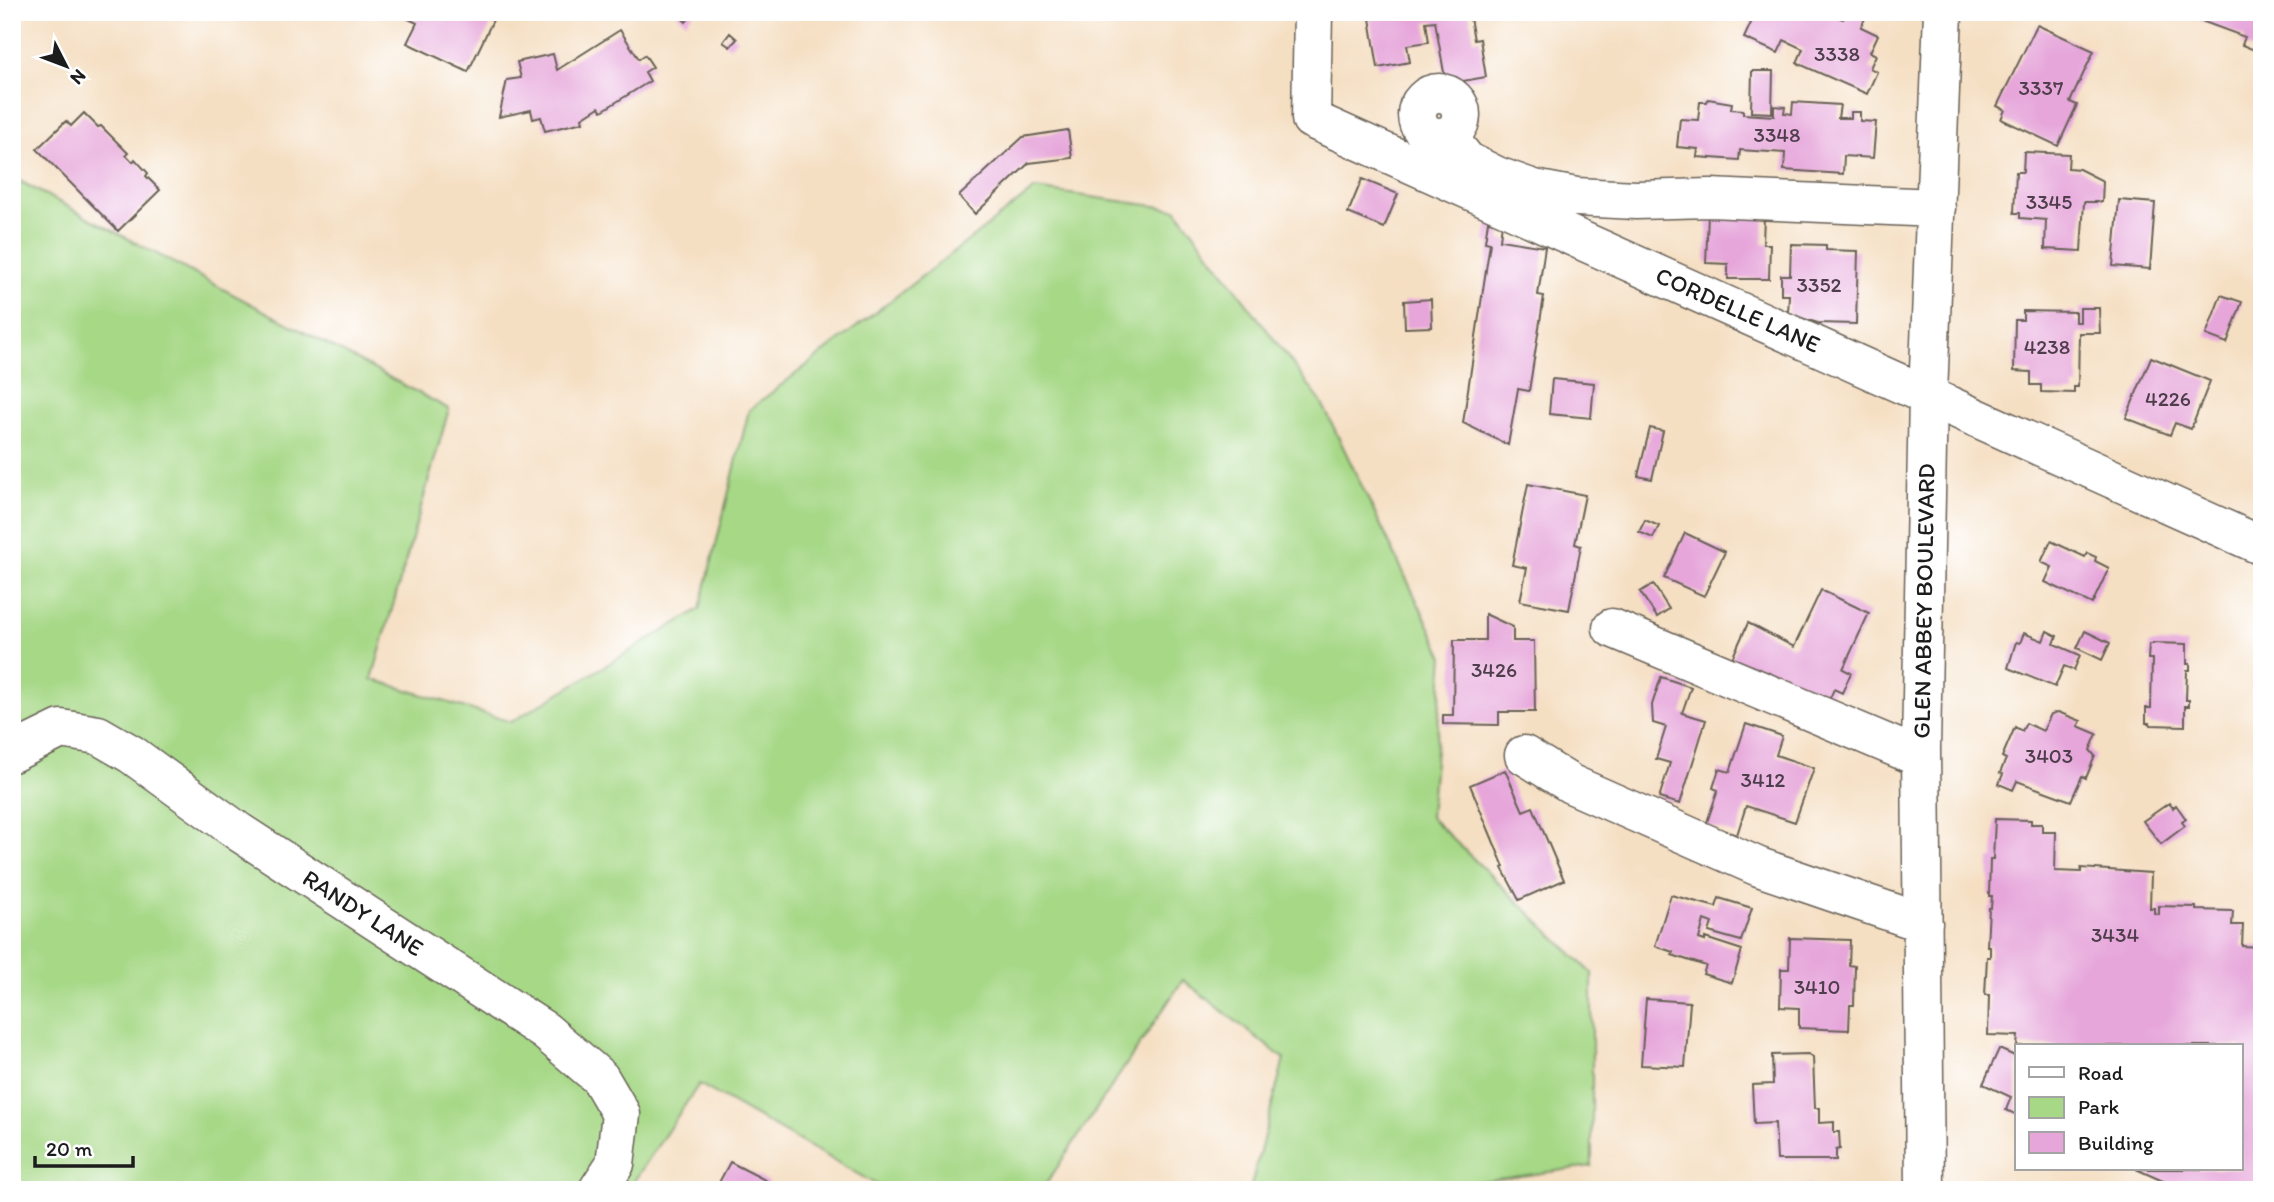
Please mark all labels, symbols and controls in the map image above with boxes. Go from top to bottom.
north arrow [32,32,102,102]
house number: 3338 [1814,41,1860,66]
text: N [65,65,91,90]
house number: 3337 [2019,75,2063,100]
house number: 3348 [1753,122,1801,147]
house number: 3345 [2026,189,2072,214]
street label: CORDELLE LANE [1651,260,1825,359]
house number: 3352 [1797,272,1841,297]
house number: 4238 [2024,334,2070,359]
house number: 4226 [2145,386,2191,411]
street label: GLEN ABBEY BOULEVARD [1907,463,1940,739]
house number: 3426 [1471,657,1517,682]
house number: 3403 [2025,743,2073,768]
house number: 3412 [1741,767,1785,792]
street label: RANDY LANE [298,863,429,962]
house number: 3434 [2091,922,2139,947]
house number: 3410 [1794,974,1840,999]
legend [2015,1044,2242,1170]
text: Road [2078,1060,2124,1085]
text: Park [2078,1094,2120,1119]
scale bar [35,1125,133,1169]
text: Building [2078,1130,2154,1155]
text: 20 m [46,1136,93,1161]

